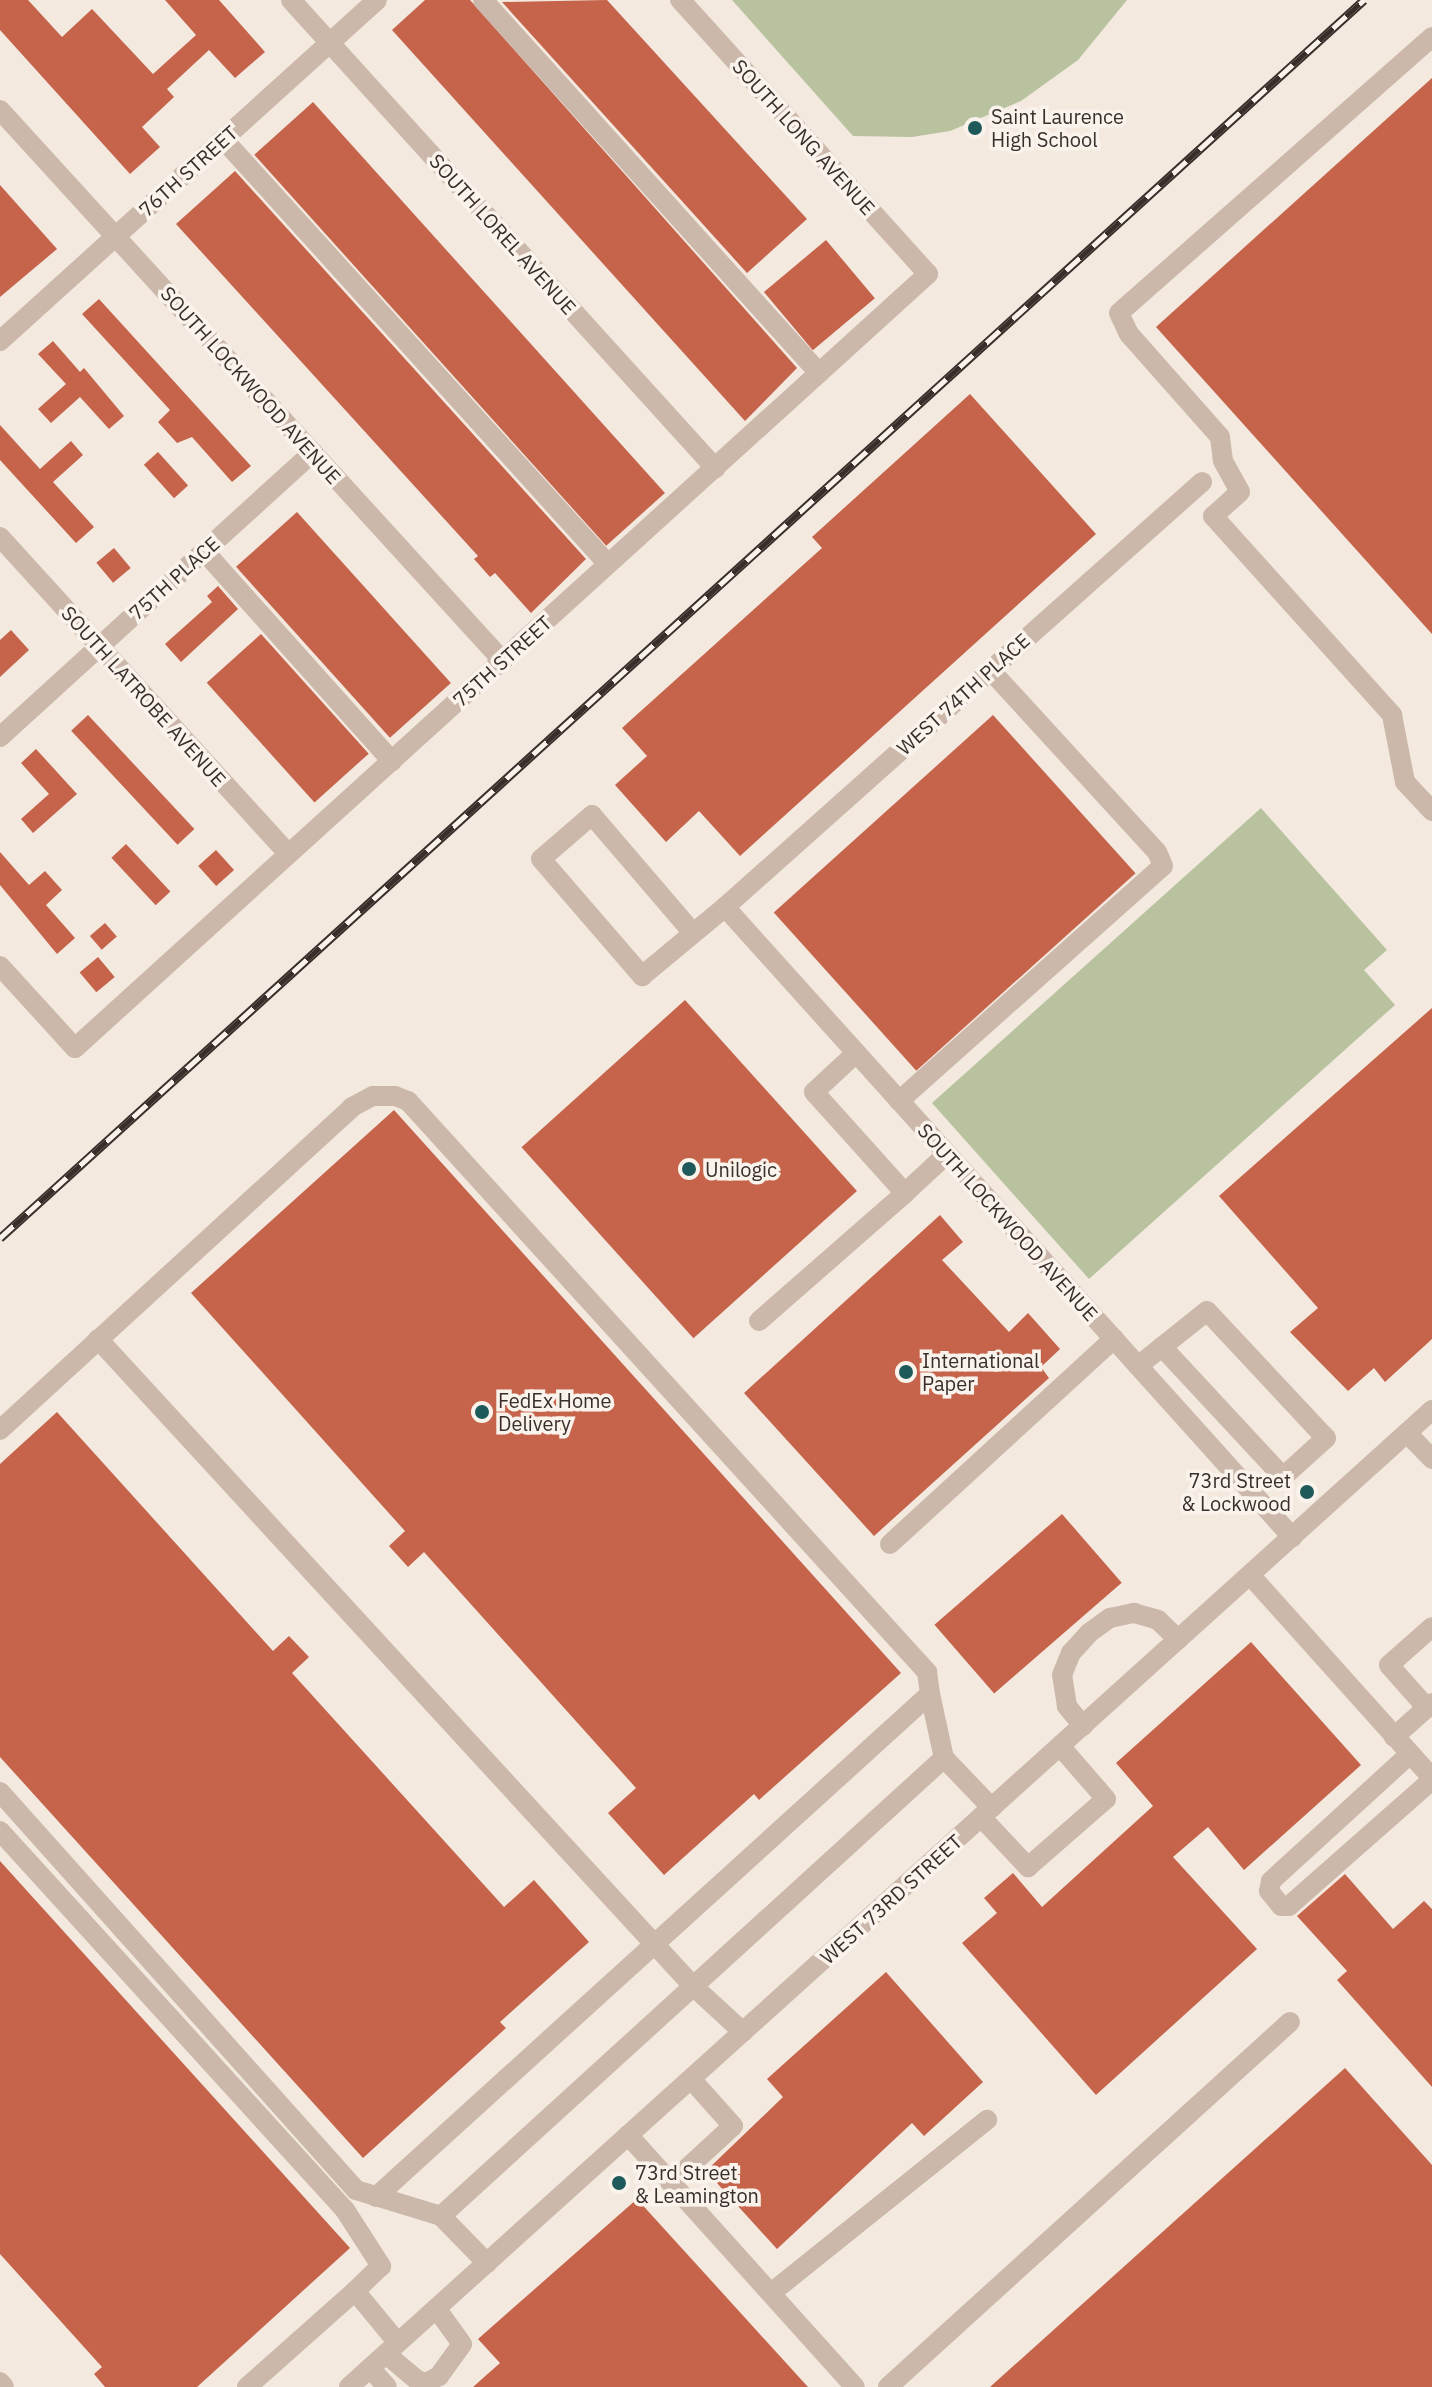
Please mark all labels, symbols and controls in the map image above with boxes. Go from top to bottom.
street label: SOUTH LONG AVENUE [728,54,880,220]
place label: Saint Laurence High School [991,104,1124,151]
marker: Saint Laurence High School [966,119,984,137]
street label: 76TH STREET [134,120,242,222]
street label: SOUTH LOREL AVENUE [425,149,581,319]
street label: SOUTH LOCKWOOD AVENUE [156,281,346,489]
street label: 75TH PLACE [124,531,224,625]
street label: SOUTH LATROBE AVENUE [57,601,231,791]
street label: 75TH STREET [448,610,556,712]
street label: WEST 74TH PLACE [892,628,1034,760]
street label: SOUTH LOCKWOOD AVENUE [913,1118,1103,1326]
place label: Unilogic [705,1157,777,1181]
marker: Unilogic [680,1160,698,1178]
place label: International Paper [922,1348,1039,1395]
marker: International Paper [897,1363,915,1381]
place label: FedEx Home Delivery [498,1388,612,1435]
marker: FedEx Home Delivery [473,1403,491,1421]
place label: 73rd Street & Lockwood [1182,1468,1291,1515]
marker: 73rd Street & Lockwood [1298,1483,1316,1501]
street label: WEST 73RD STREET [815,1829,967,1969]
place label: 73rd Street & Leamington [635,2160,759,2207]
marker: 73rd Street & Leamington [610,2174,628,2192]

